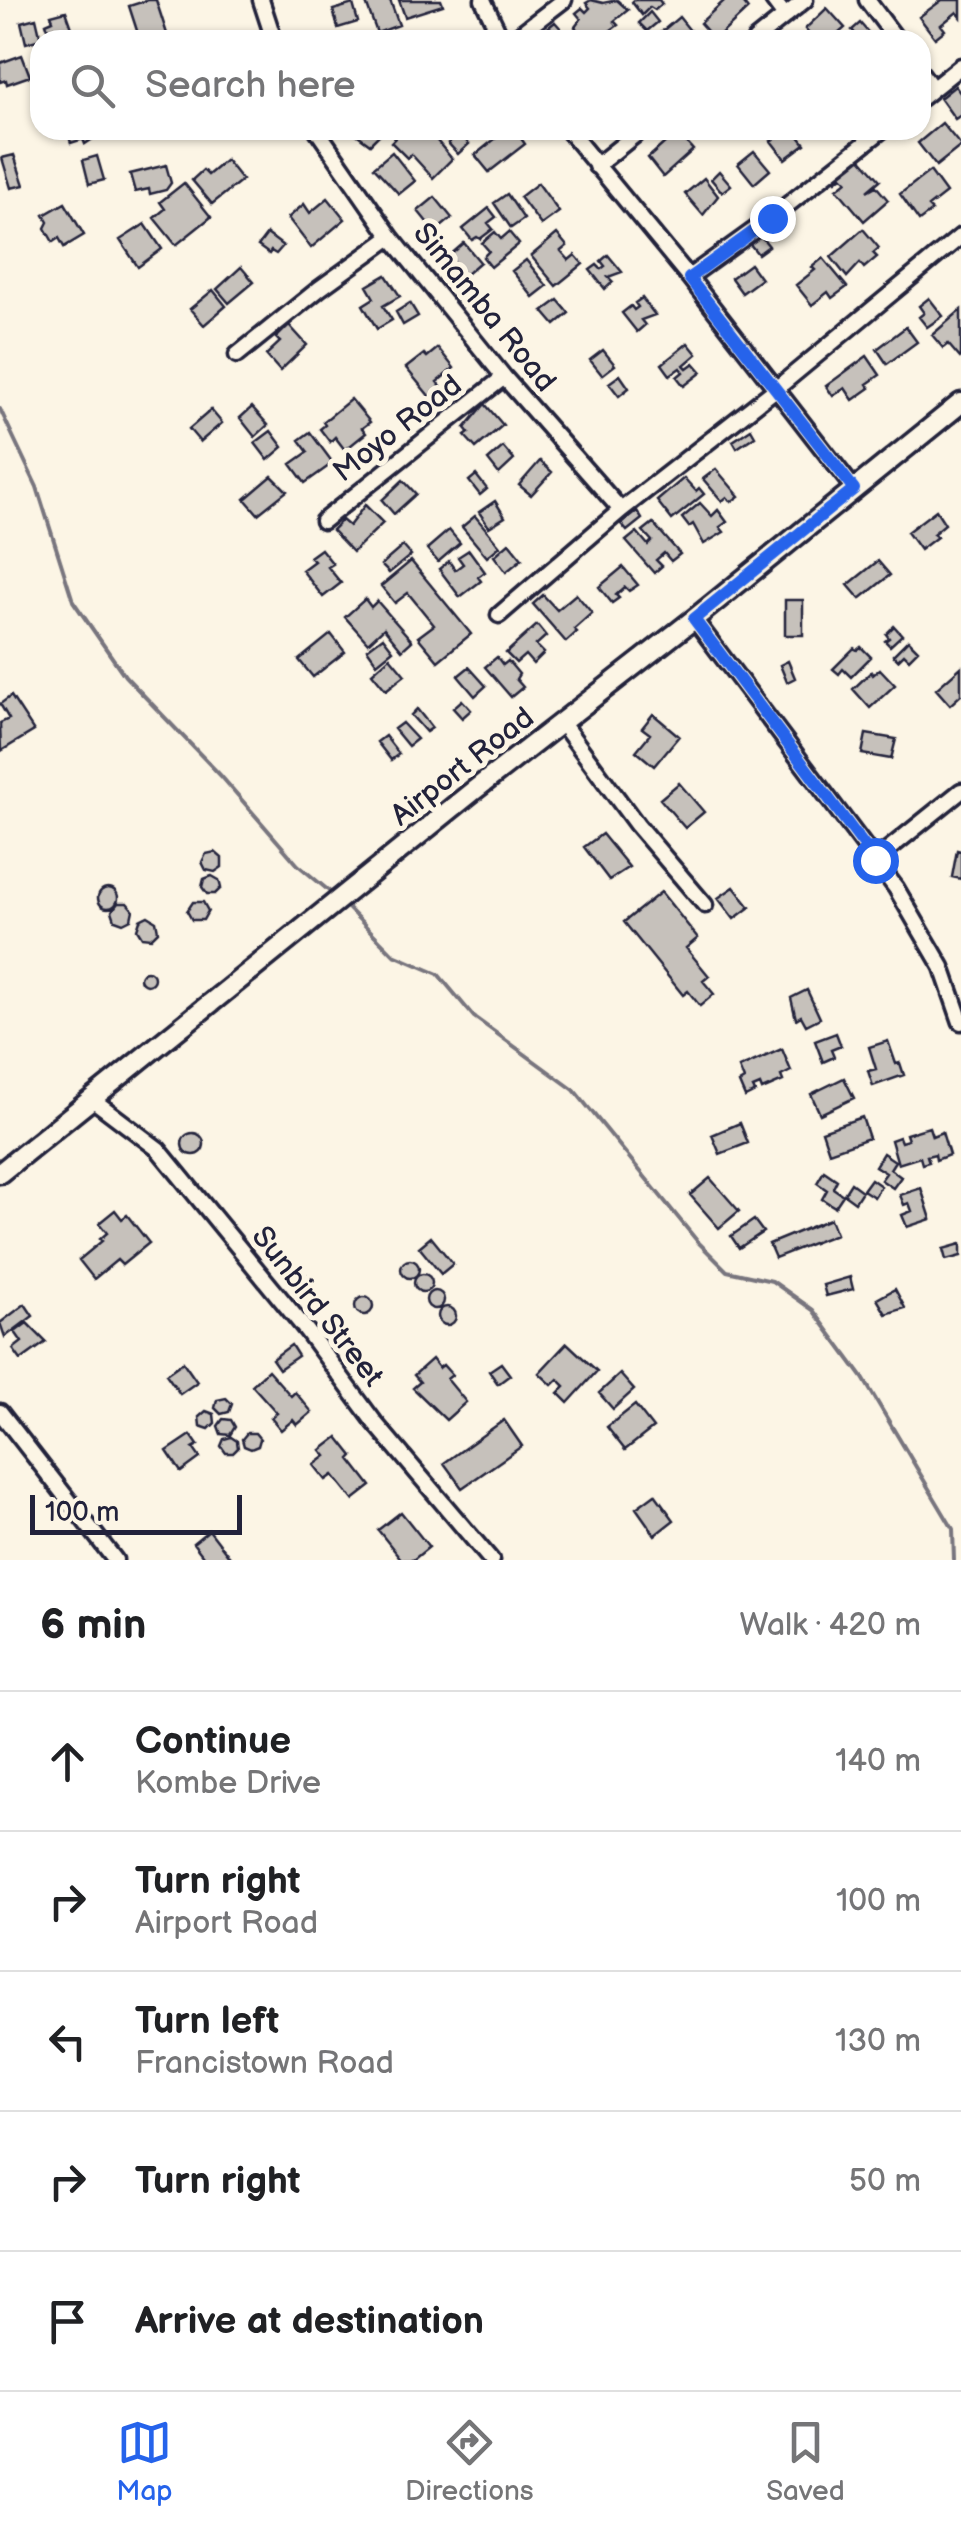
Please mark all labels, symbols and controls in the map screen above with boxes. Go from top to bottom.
search box [30,30,931,140]
icon: search [65,58,120,113]
text: Search here [145,63,356,108]
route end [750,196,796,242]
street label: Simamba Road [405,216,563,399]
street label: Moyo Road [326,368,469,490]
street label: Airport Road [384,700,541,834]
route start [853,838,899,884]
street label: Sunbird Street [244,1219,391,1394]
scale bar [30,1490,242,1534]
text: 100 m [45,1496,119,1529]
text: 6 min [40,1600,146,1651]
text: Walk · 420 m [740,1606,921,1645]
text: Continue [135,1719,291,1764]
icon: ahead [40,1734,95,1789]
text: 140 m [835,1742,921,1781]
text: Kombe Drive [135,1764,321,1803]
text: Turn right [135,1859,300,1904]
icon: right [40,1874,95,1929]
text: 100 m [836,1882,921,1921]
text: Airport Road [135,1904,318,1943]
text: Turn left [135,1999,279,2044]
icon: left [40,2014,95,2069]
text: 130 m [835,2022,921,2061]
text: Francistown Road [135,2044,394,2083]
icon: right [40,2154,95,2209]
text: Turn right [135,2159,300,2204]
text: 50 m [849,2162,921,2201]
icon: arrive [40,2294,95,2349]
text: Arrive at destination [135,2299,484,2344]
tab: Map [116,2415,173,2508]
tab: Directions [405,2415,534,2508]
tab: Saved [766,2415,845,2508]

